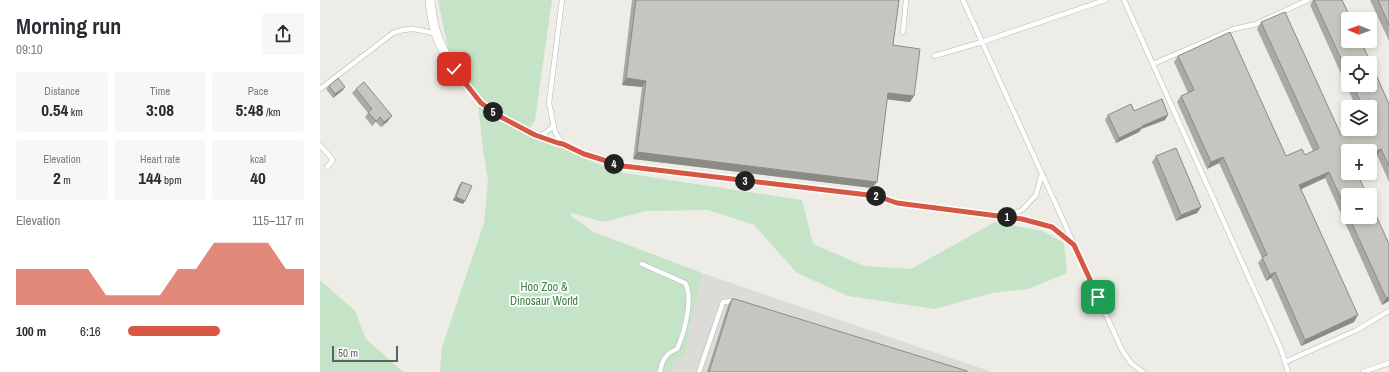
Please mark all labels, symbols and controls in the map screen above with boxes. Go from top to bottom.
text: Morning run [16,11,121,41]
north arrow [1341,12,1377,48]
map controls [1341,12,1377,224]
button: share [262,13,304,55]
text: 09:10 [16,41,43,58]
pin [437,52,471,86]
button: locate [1341,56,1377,92]
icon: check [443,58,465,80]
text: Distance [44,84,80,98]
text: Time [150,84,170,98]
text: Pace [248,84,268,98]
text: 0.54 [41,98,68,121]
text: 3:08 [146,98,174,121]
text: 5:48 [236,98,263,121]
button: layers [1341,100,1377,136]
pin: 5 [483,102,503,122]
text: km [68,105,83,119]
text: /km [263,105,280,119]
text: 5 [490,105,496,119]
button: + [1341,144,1377,180]
text: Elevation [43,152,81,166]
text: Heart rate [140,152,180,166]
text: kcal [250,152,266,166]
pin: 4 [604,154,624,174]
text: 4 [611,157,617,171]
text: 2 [53,166,61,189]
text: 144 [138,166,162,189]
text: 40 [250,166,266,189]
pin: 3 [735,171,755,191]
text: m [61,173,71,187]
text: bpm [162,173,182,187]
text: 3 [742,174,748,188]
pin: 2 [866,186,886,206]
button: − [1341,188,1377,224]
text: 2 [873,189,879,203]
pin: 1 [997,207,1017,227]
text: 1 [1004,210,1010,224]
text: Elevation [16,212,60,229]
text: 115–117 m [252,212,304,229]
park label: Hoo Zoo & Dinosaur World [510,279,578,309]
pin [1081,280,1115,314]
icon: arrive [1087,286,1109,308]
text: 100 m [16,323,46,340]
text: 6:16 [80,323,101,340]
scale bar [332,344,398,363]
text: 50 m [338,346,358,360]

